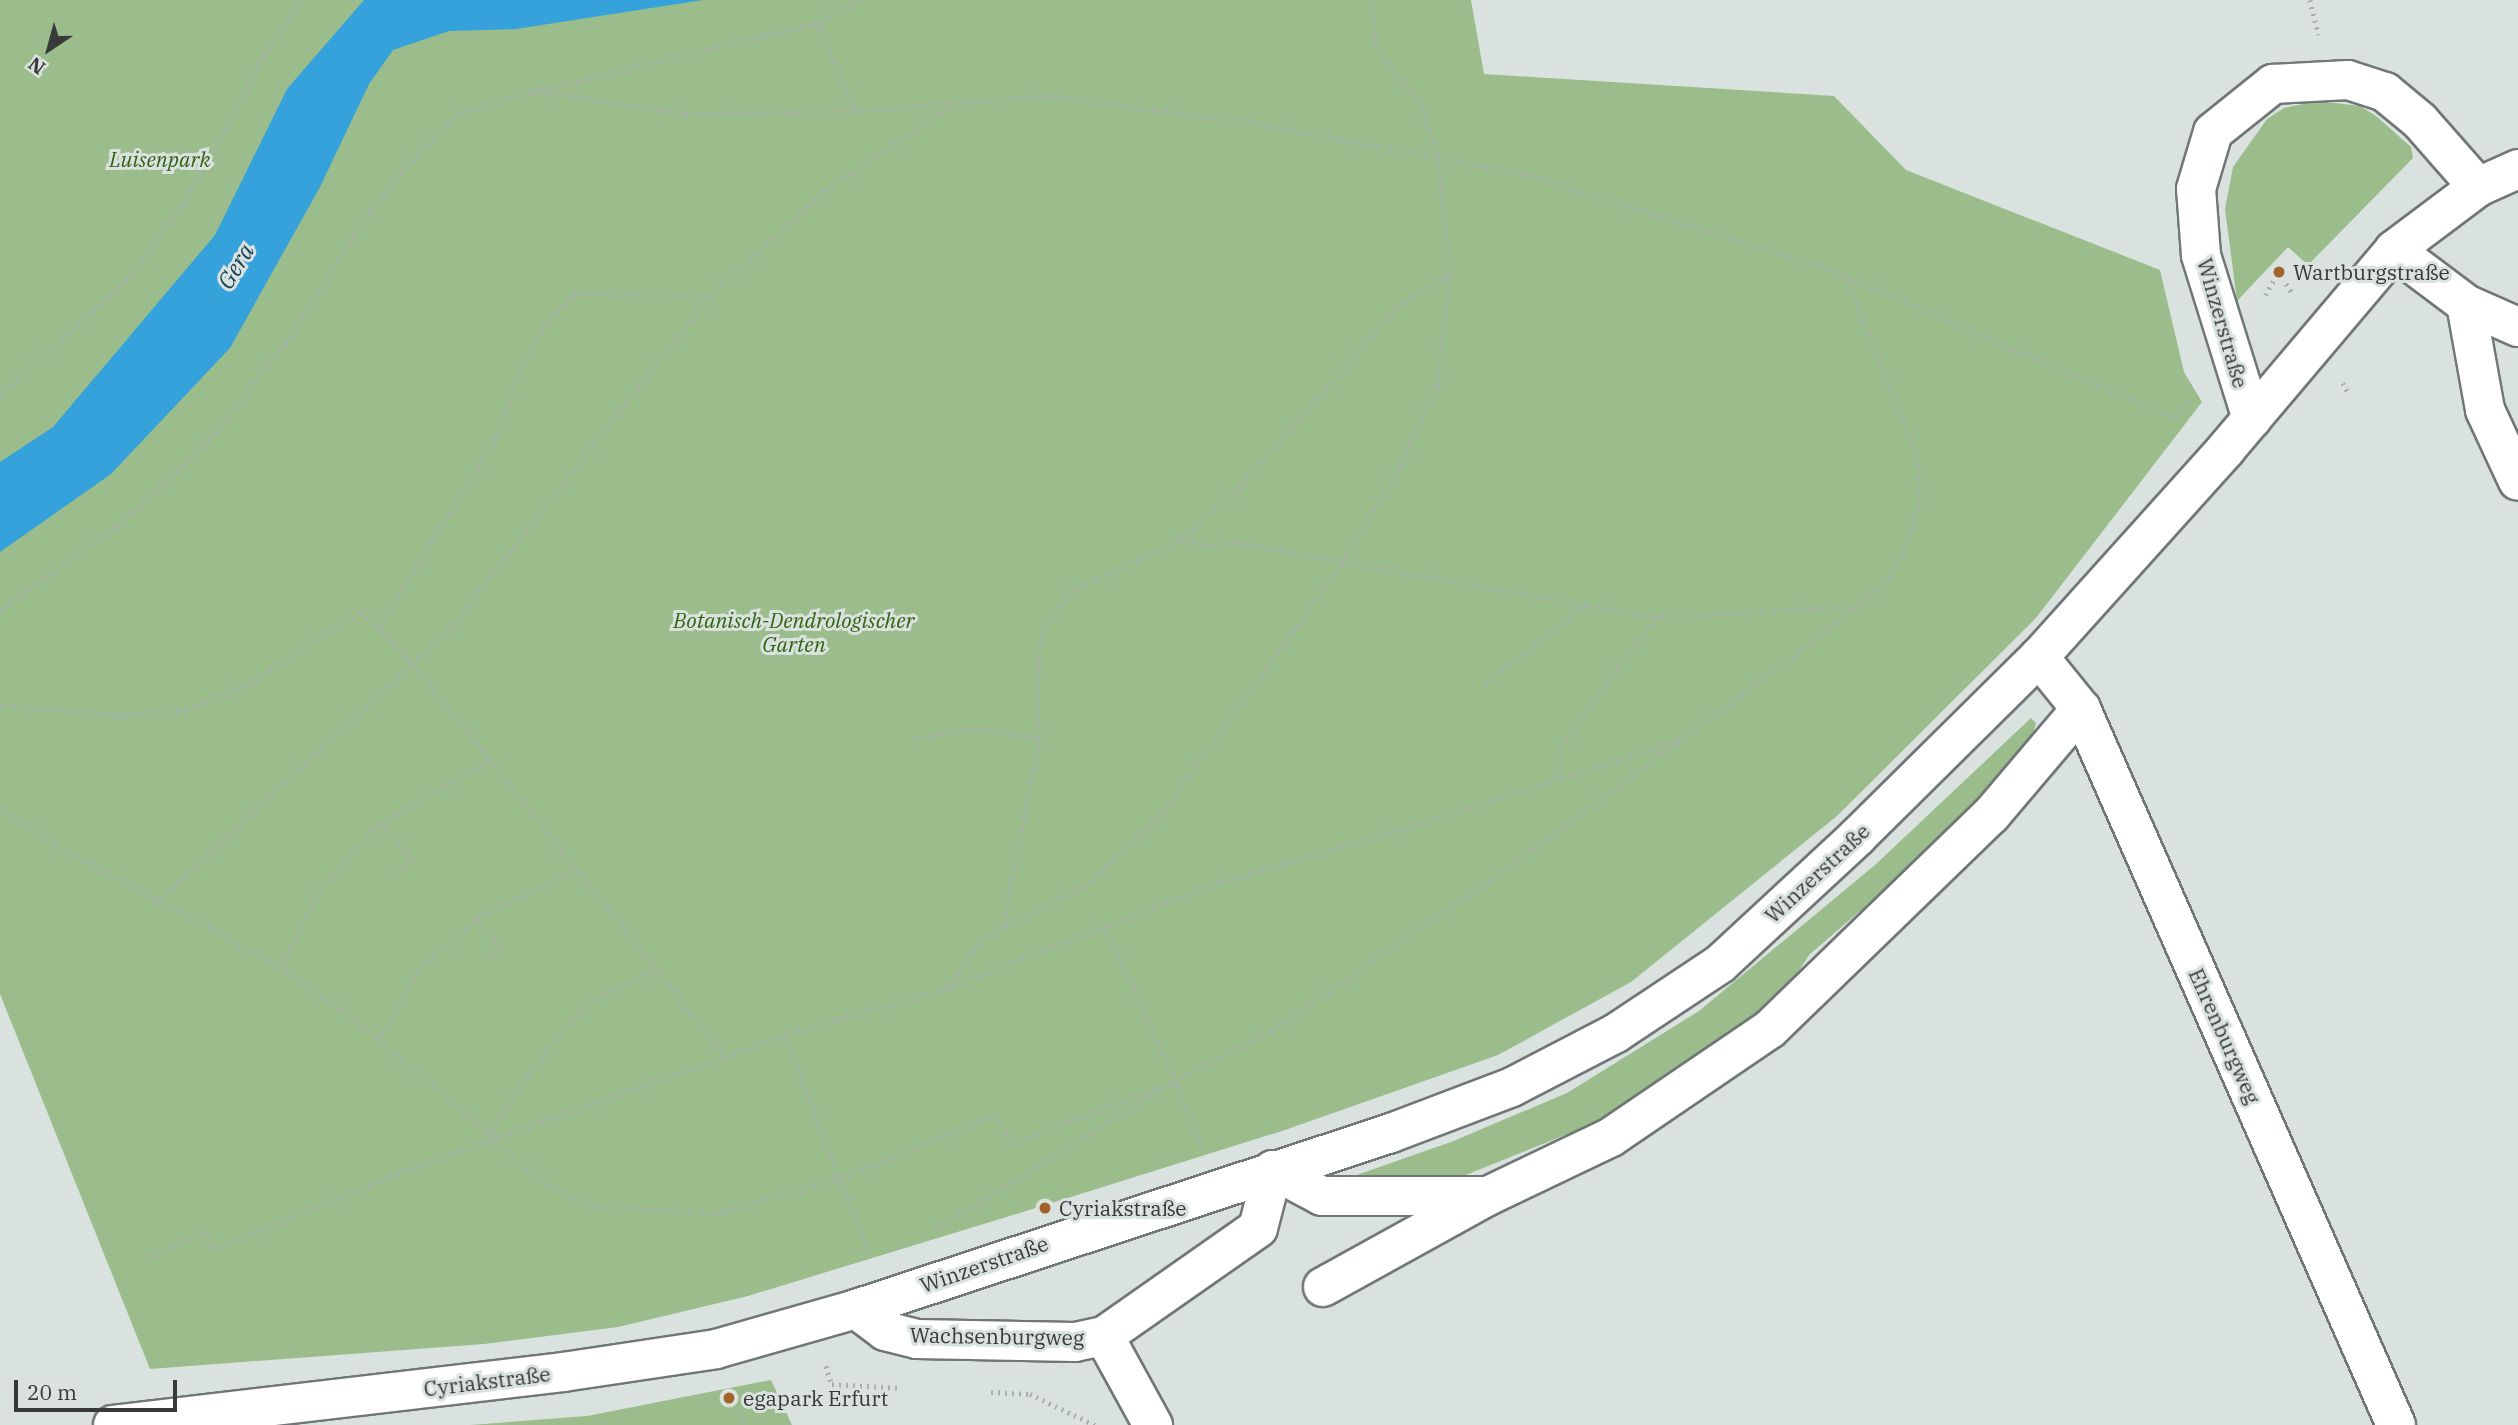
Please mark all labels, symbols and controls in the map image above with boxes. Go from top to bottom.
north arrow [14,14,84,84]
text: N [24,52,50,80]
park label: Luisenpark [109,146,211,172]
water label: Gera [211,238,259,294]
street label: Winzerstraße [2192,255,2254,391]
place label: Wartburgstraße [2293,259,2450,285]
marker: Wartburgstraße [2271,264,2287,280]
park label: Botanisch-Dendrologischer Garten [673,607,915,657]
street label: Winzerstraße [1759,818,1875,928]
street label: Ehrenburgweg [2184,964,2266,1108]
place label: Cyriakstraße [1059,1195,1186,1221]
marker: Cyriakstraße [1037,1200,1053,1216]
street label: Winzerstraße [917,1230,1051,1298]
street label: Wachsenburgweg [909,1322,1085,1350]
street label: Cyriakstraße [422,1361,552,1401]
scale bar [18,1366,180,1410]
text: 20 m [27,1378,77,1406]
place label: egapark Erfurt [743,1385,888,1411]
marker: egapark Erfurt [721,1390,737,1406]

